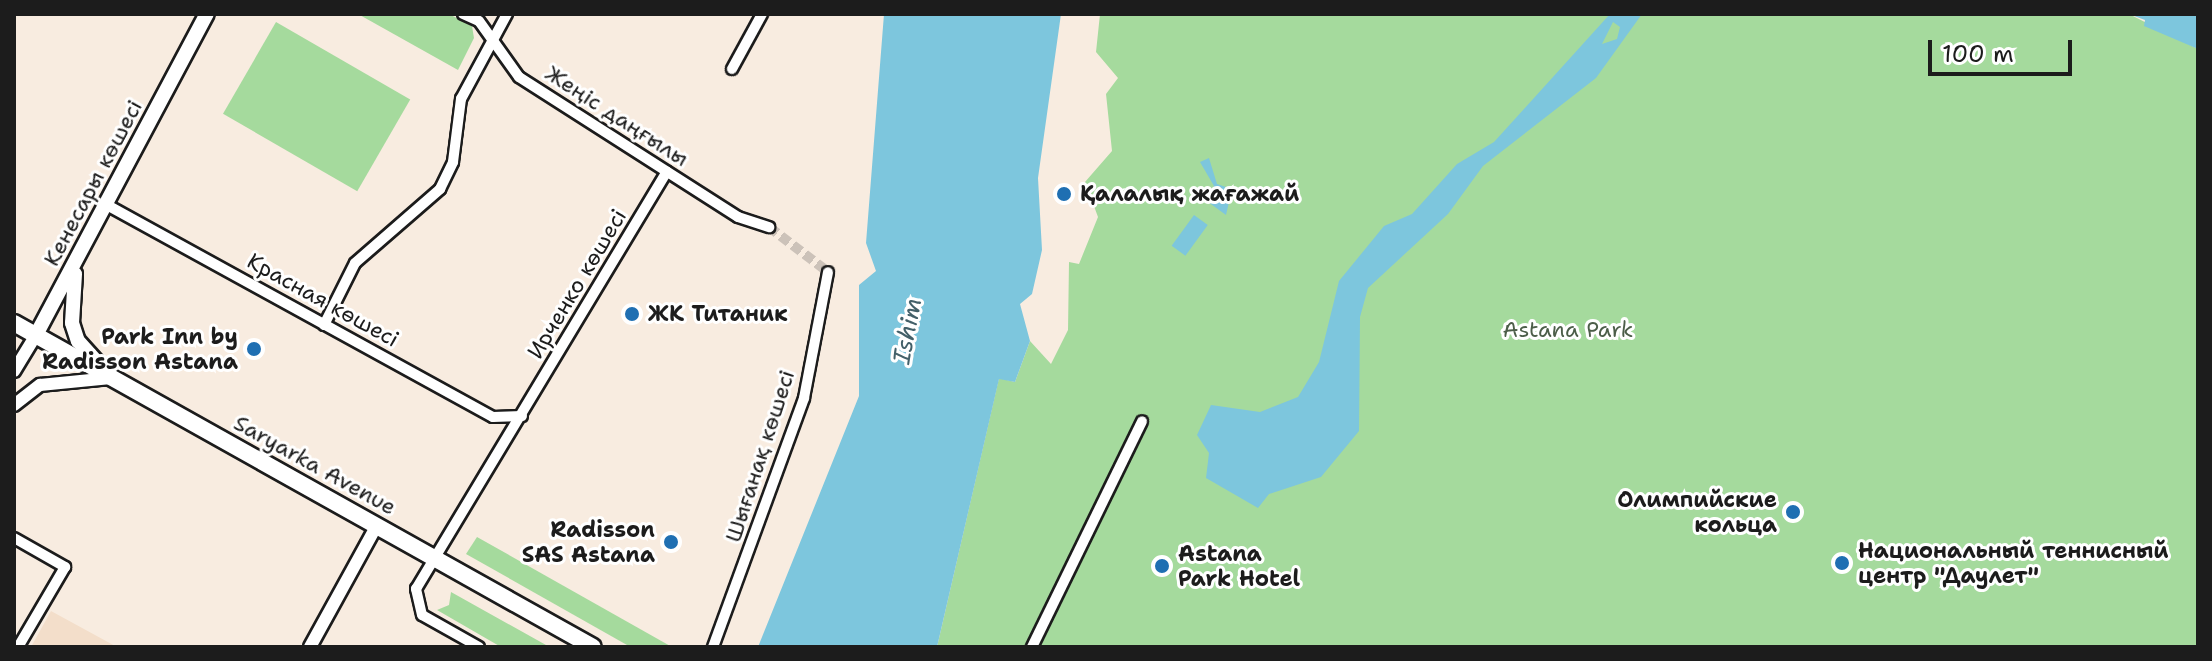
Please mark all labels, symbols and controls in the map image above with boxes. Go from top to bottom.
scale bar [1932,24,2076,74]
text: 100 m [1942,38,2014,70]
street label: Жеңіс даңғылы [540,60,694,172]
street label: Кенесары көшесі [38,95,148,271]
place label: Қалалық жағажай [1080,181,1299,207]
marker: Қалалық жағажай [1055,185,1073,203]
street label: Ирченко көшесі [522,204,632,364]
street label: Красная көшесі [243,247,403,353]
water label: Ishim [888,296,928,366]
place label: ЖК Титаник [648,301,788,327]
marker: ЖК Титаник [623,305,641,323]
park label: Astana Park [1503,317,1633,343]
place label: Park Inn by Radisson Astana [42,323,238,374]
marker: Park Inn by Radisson Astana [245,340,263,358]
street label: Шығанақ көшесі [720,367,800,545]
street label: Saryarka Avenue [229,410,401,520]
place label: Олимпийские кольца [1617,486,1777,538]
marker: Олимпийские кольца [1784,503,1802,521]
place label: Radisson SAS Astana [522,516,655,568]
marker: Radisson SAS Astana [662,533,680,551]
place label: Национальный теннисный центр "Даулет" [1858,537,2169,588]
place label: Astana Park Hotel [1178,540,1300,592]
marker: Национальный теннисный центр "Даулет" [1833,554,1851,572]
marker: Astana Park Hotel [1153,557,1171,575]

